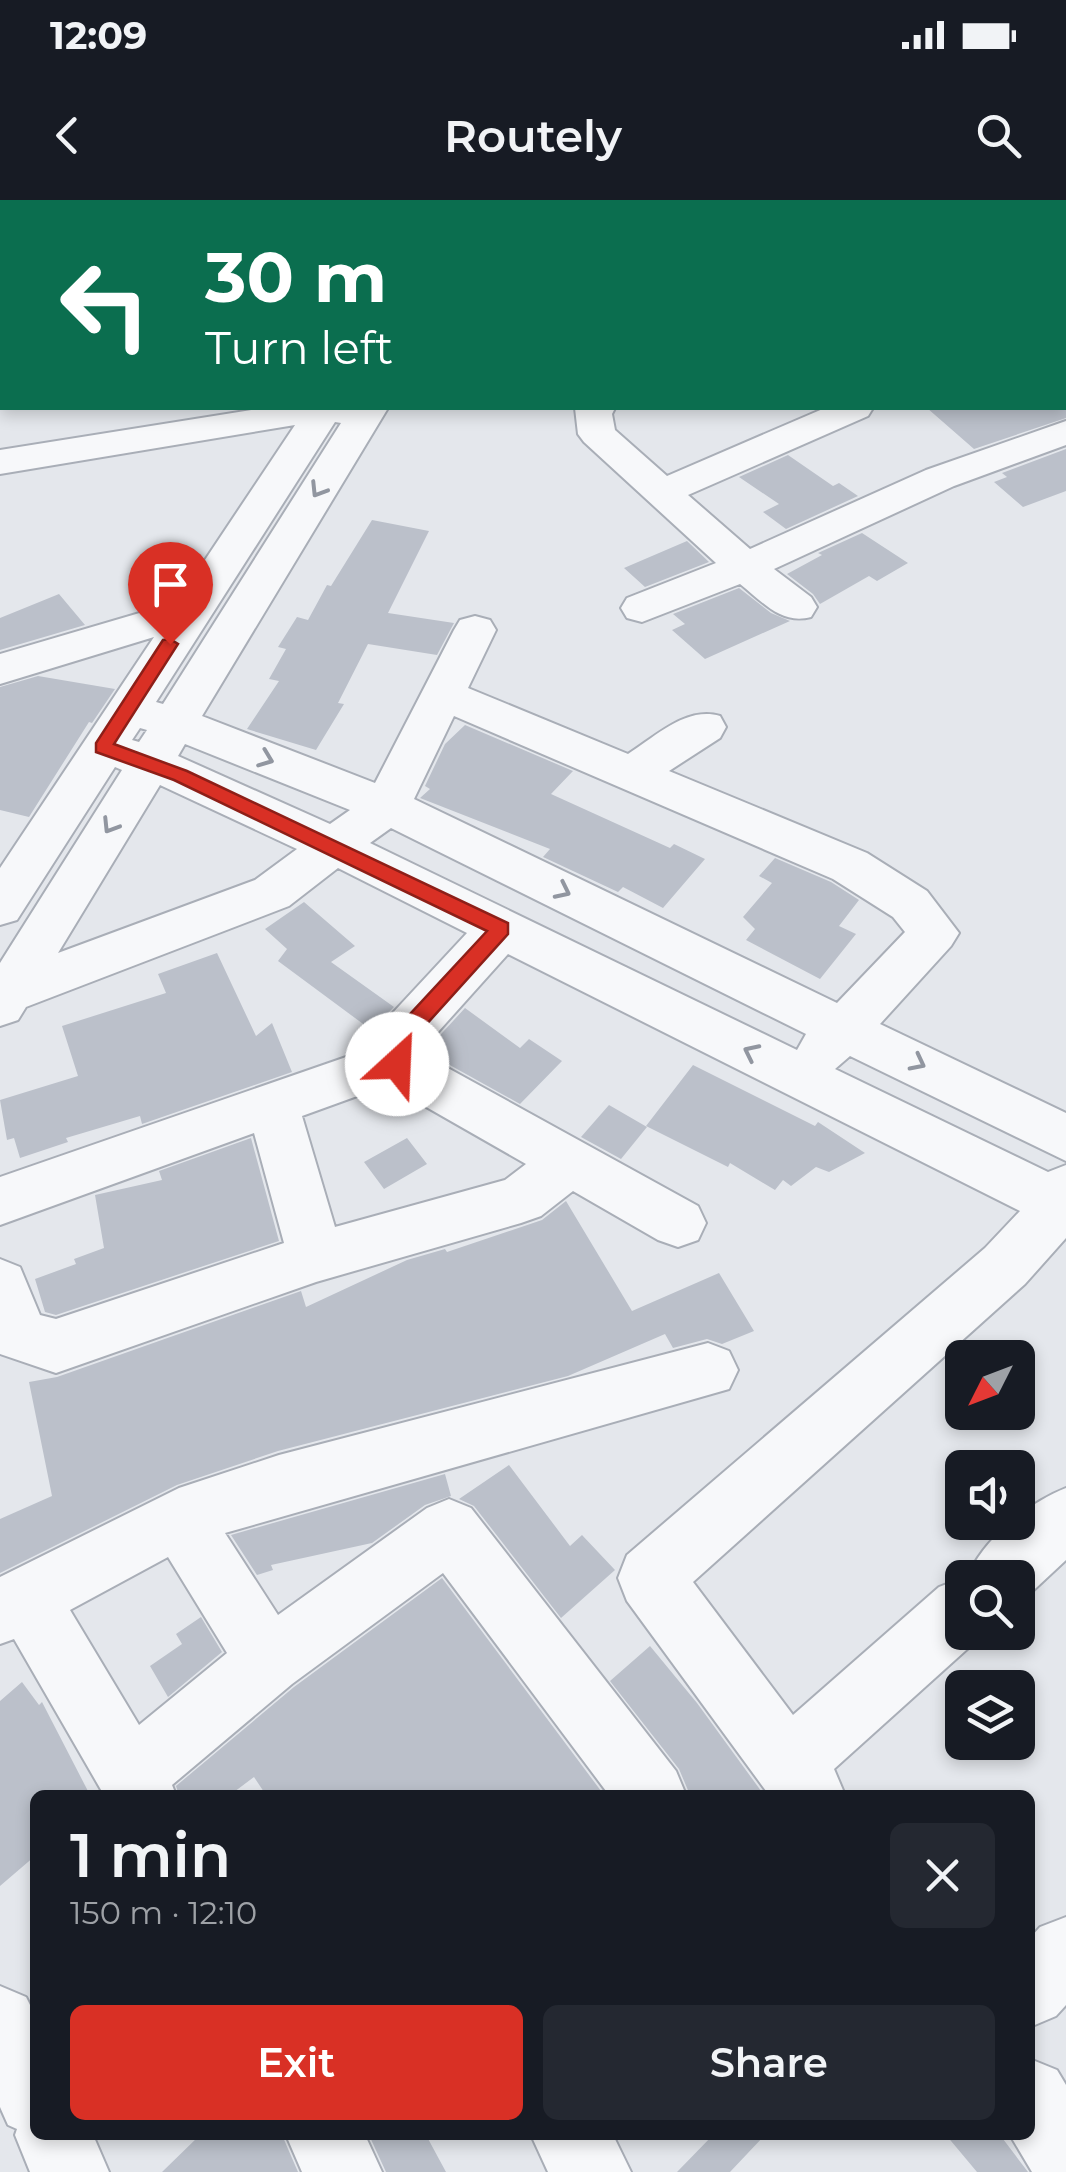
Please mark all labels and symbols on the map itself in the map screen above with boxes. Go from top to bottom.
one-way arrow [311,479,330,497]
pin [128,542,213,645]
one-way arrow [256,747,274,767]
one-way arrow [103,815,122,833]
one-way arrow [552,878,570,898]
position arrow [345,1012,449,1116]
one-way arrow [743,1044,761,1064]
one-way arrow [908,1051,926,1071]
north arrow [945,1340,1035,1430]

